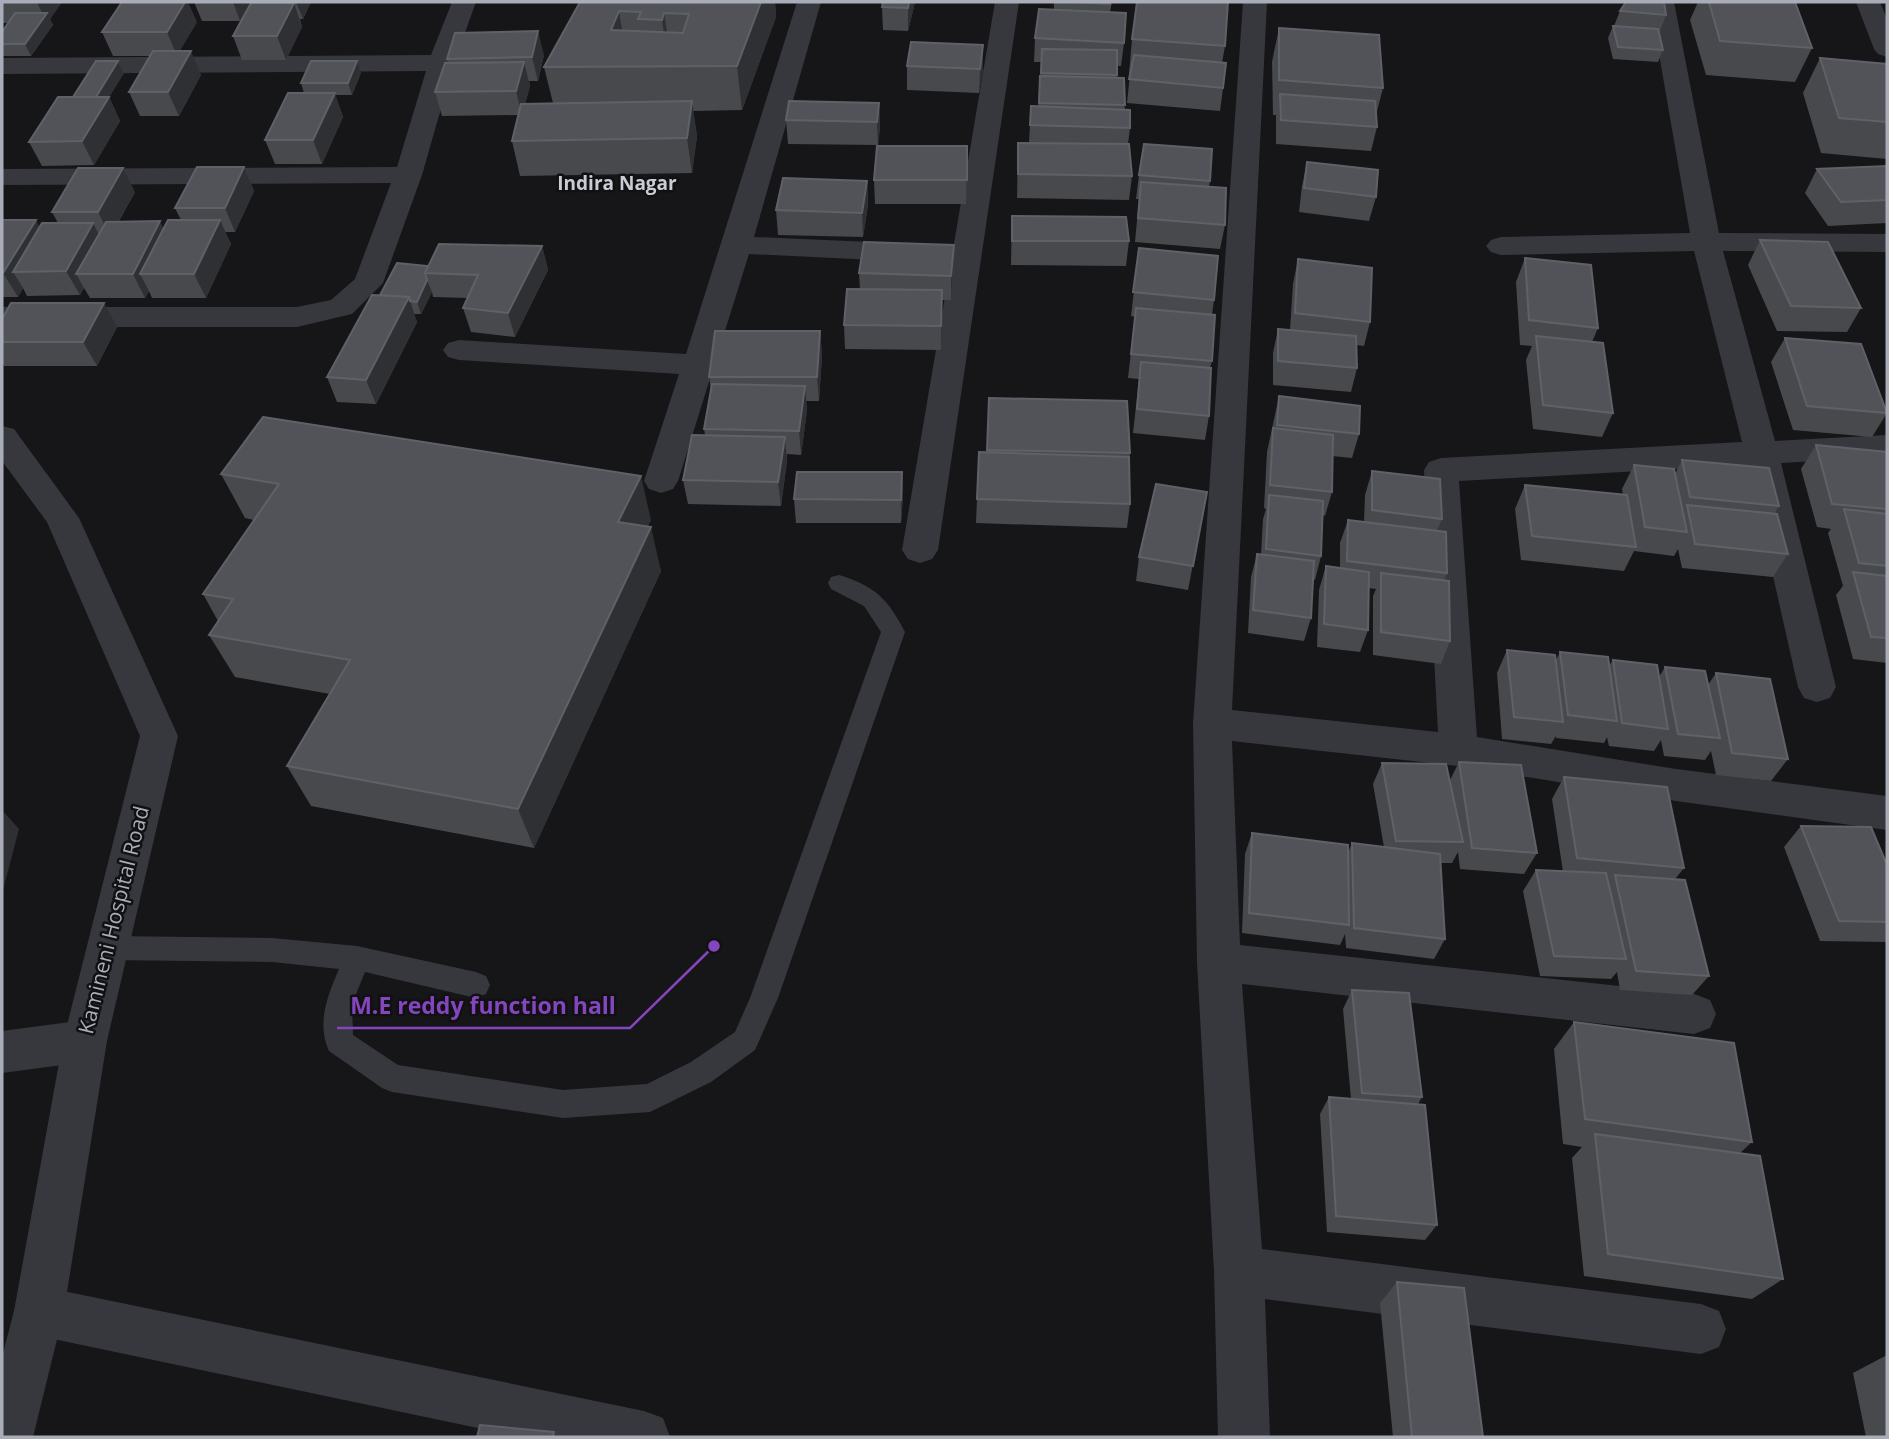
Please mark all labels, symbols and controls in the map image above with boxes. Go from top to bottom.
district label: Indira Nagar [557,170,677,196]
street label: Kamineni Hospital Road [71,803,155,1037]
callout: M.E reddy function hall [337,984,630,1028]
text: M.E reddy function hall [350,989,616,1021]

